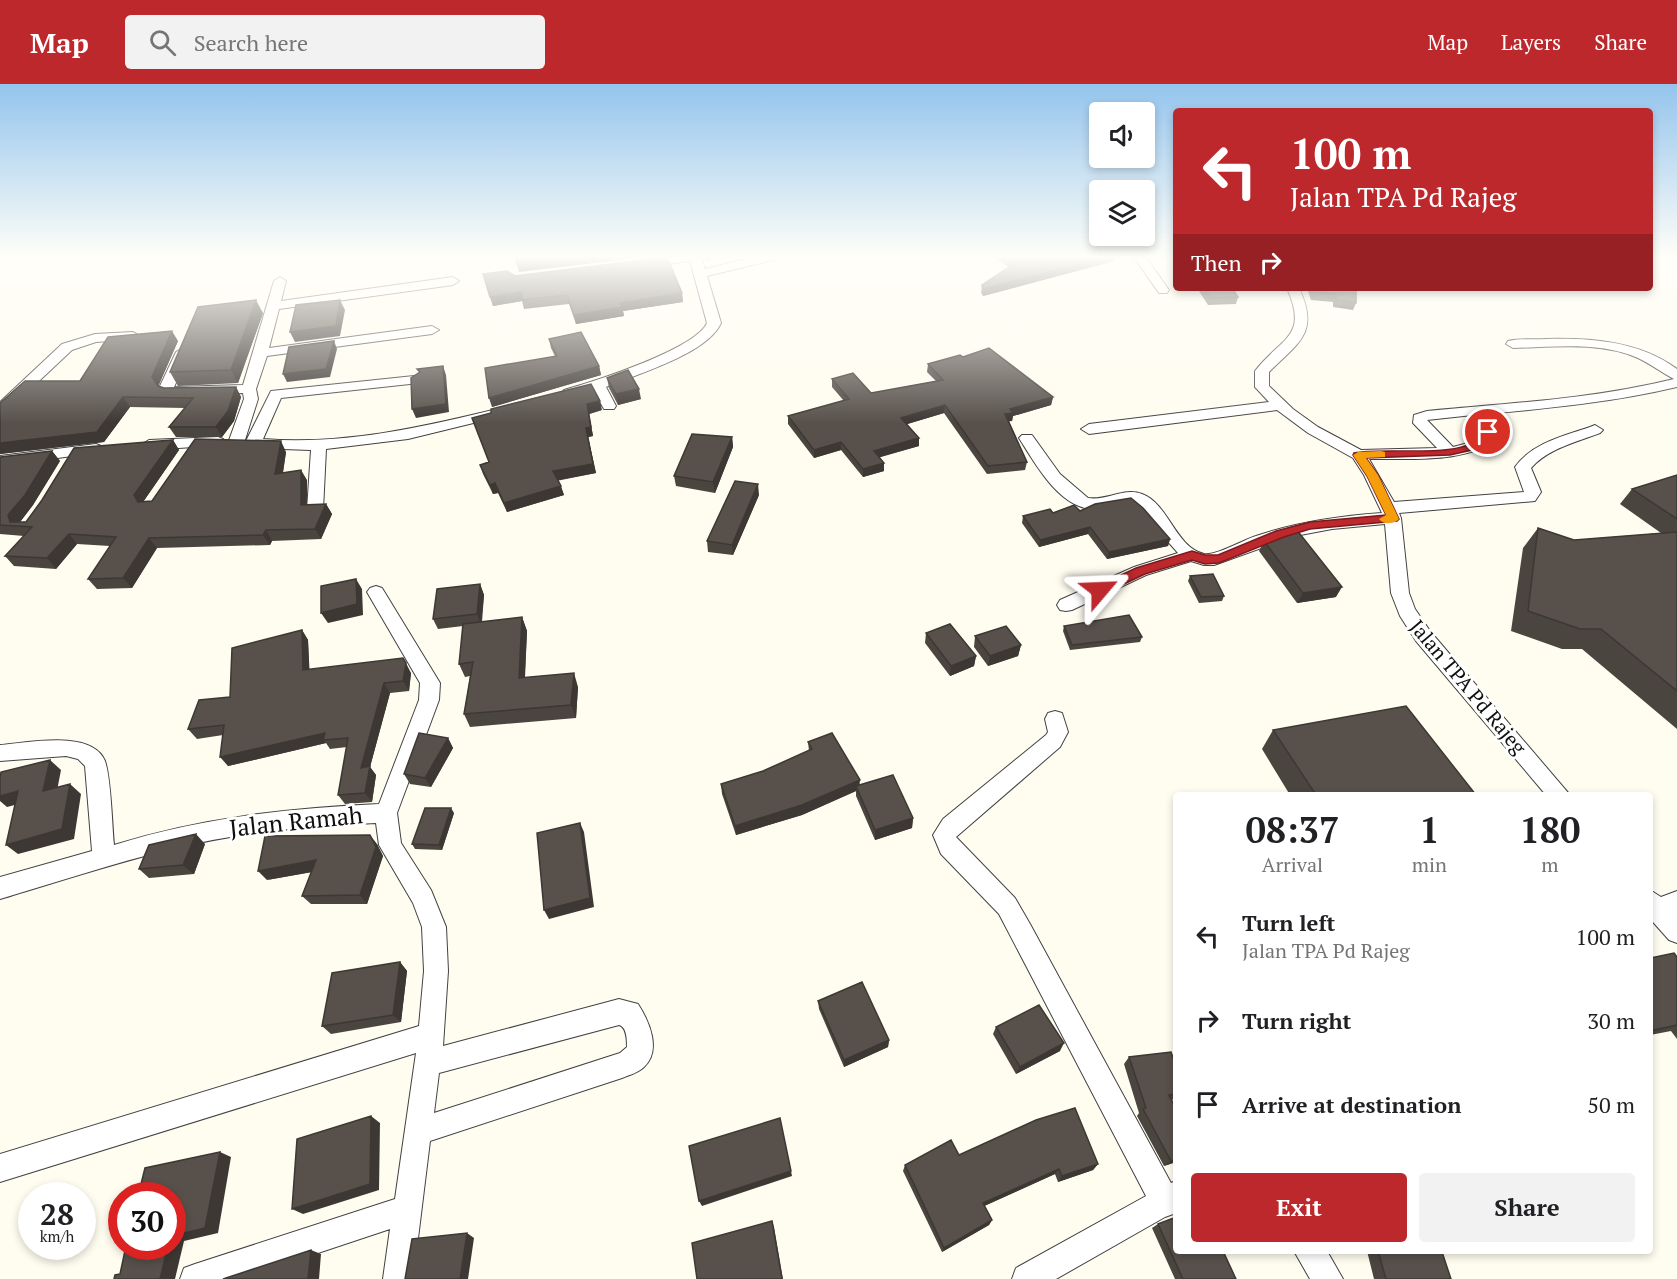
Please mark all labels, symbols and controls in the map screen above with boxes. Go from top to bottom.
search box [125,15,545,69]
text: Map [30,24,89,61]
icon: search [146,26,179,59]
text: Search here [194,28,308,57]
text: Map [1427,28,1468,56]
text: Layers [1501,28,1561,56]
text: Share [1594,28,1647,56]
map controls [1089,102,1155,246]
button: sound [1089,102,1155,168]
text: 100 m [1290,125,1411,181]
icon: left [1191,132,1269,210]
text: Jalan TPA Pd Rajeg [1290,179,1517,215]
button: layers [1089,180,1155,246]
icon: right [1254,246,1287,279]
text: Then [1191,248,1242,277]
pin [1462,406,1513,457]
icon: arrive [1471,415,1504,448]
position arrow [1068,558,1132,622]
street label: Jalan TPA Pd Rajeg [1404,614,1533,760]
street label: Jalan Ramah [228,798,364,844]
text: 08:37 [1246,806,1339,853]
text: 1 [1419,806,1440,853]
text: 180 [1519,806,1580,853]
text: Arrival [1262,851,1323,878]
text: min [1412,851,1447,878]
text: m [1541,851,1559,878]
text: Turn left [1242,908,1335,937]
icon: left [1191,920,1224,953]
text: 100 m [1575,922,1635,951]
text: Jalan TPA Pd Rajeg [1242,937,1410,964]
icon: right [1191,1004,1224,1037]
text: Turn right [1242,1006,1351,1035]
text: 30 m [1587,1006,1635,1035]
icon: arrive [1191,1088,1224,1121]
text: Arrive at destination [1242,1090,1461,1119]
text: 50 m [1587,1090,1635,1119]
button: Exit [1191,1173,1407,1242]
button: Share [1419,1173,1635,1242]
speed limit sign: 30 [108,1182,186,1260]
text: 28 [40,1194,74,1234]
text: km/h [40,1226,74,1246]

